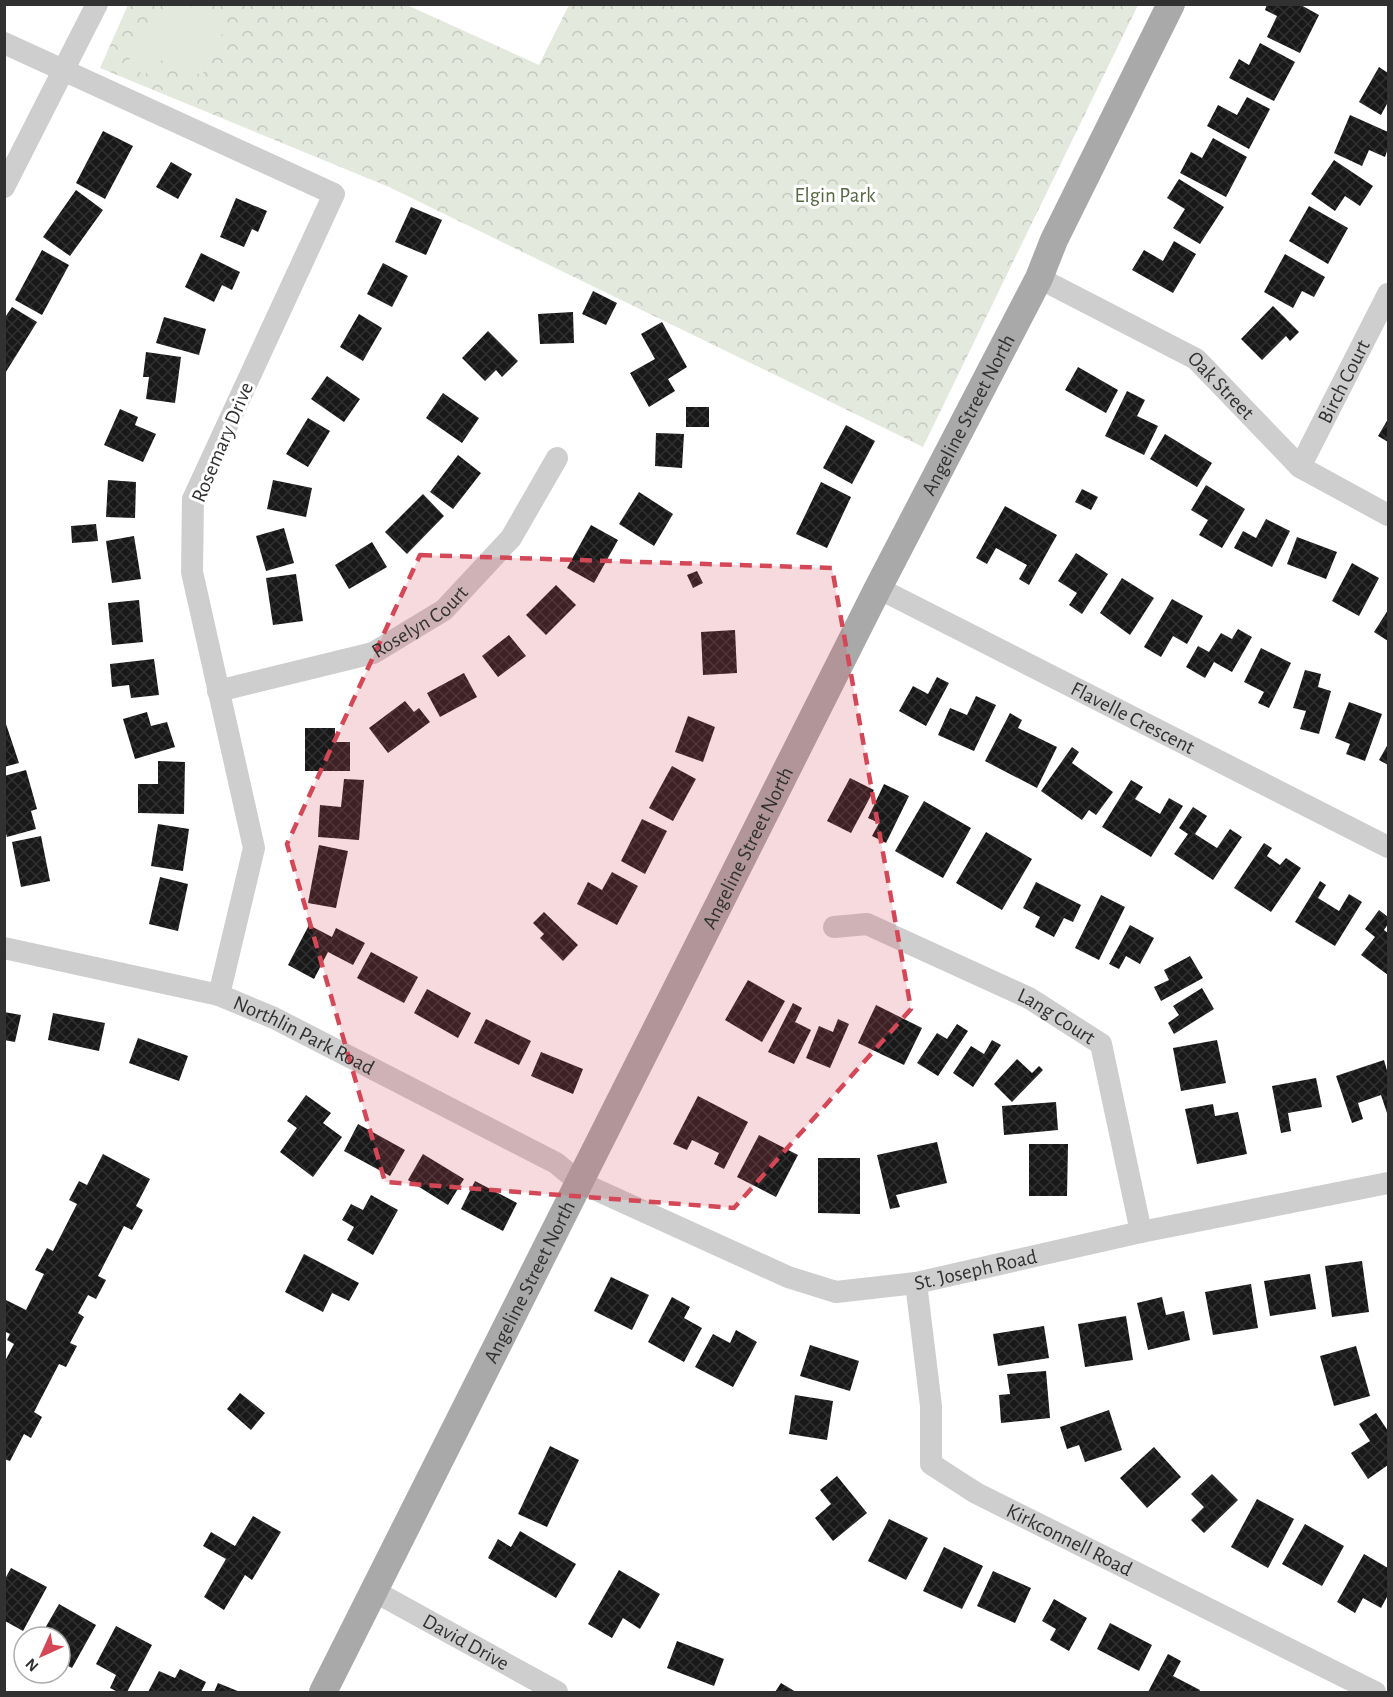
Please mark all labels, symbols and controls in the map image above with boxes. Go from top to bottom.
park label: Elgin Park [794,185,876,206]
street label: Angeline Street North [918,331,1019,499]
street label: Birch Court [1314,336,1374,427]
street label: Oak Street [1184,347,1258,424]
street label: Rosemary Drive [188,379,257,505]
street label: Roselyn Court [368,581,472,662]
street label: Flavelle Crescent [1068,678,1198,758]
street label: Angeline Street North [698,764,797,932]
street label: Lang Court [1014,984,1099,1049]
street label: Northlin Park Road [230,992,378,1079]
street label: Angeline Street North [480,1198,579,1367]
street label: St. Joseph Road [912,1246,1039,1294]
street label: Kirkconnell Road [1003,1500,1136,1580]
street label: David Drive [419,1610,512,1674]
north arrow [12,1625,72,1685]
text: N [23,1655,42,1674]

